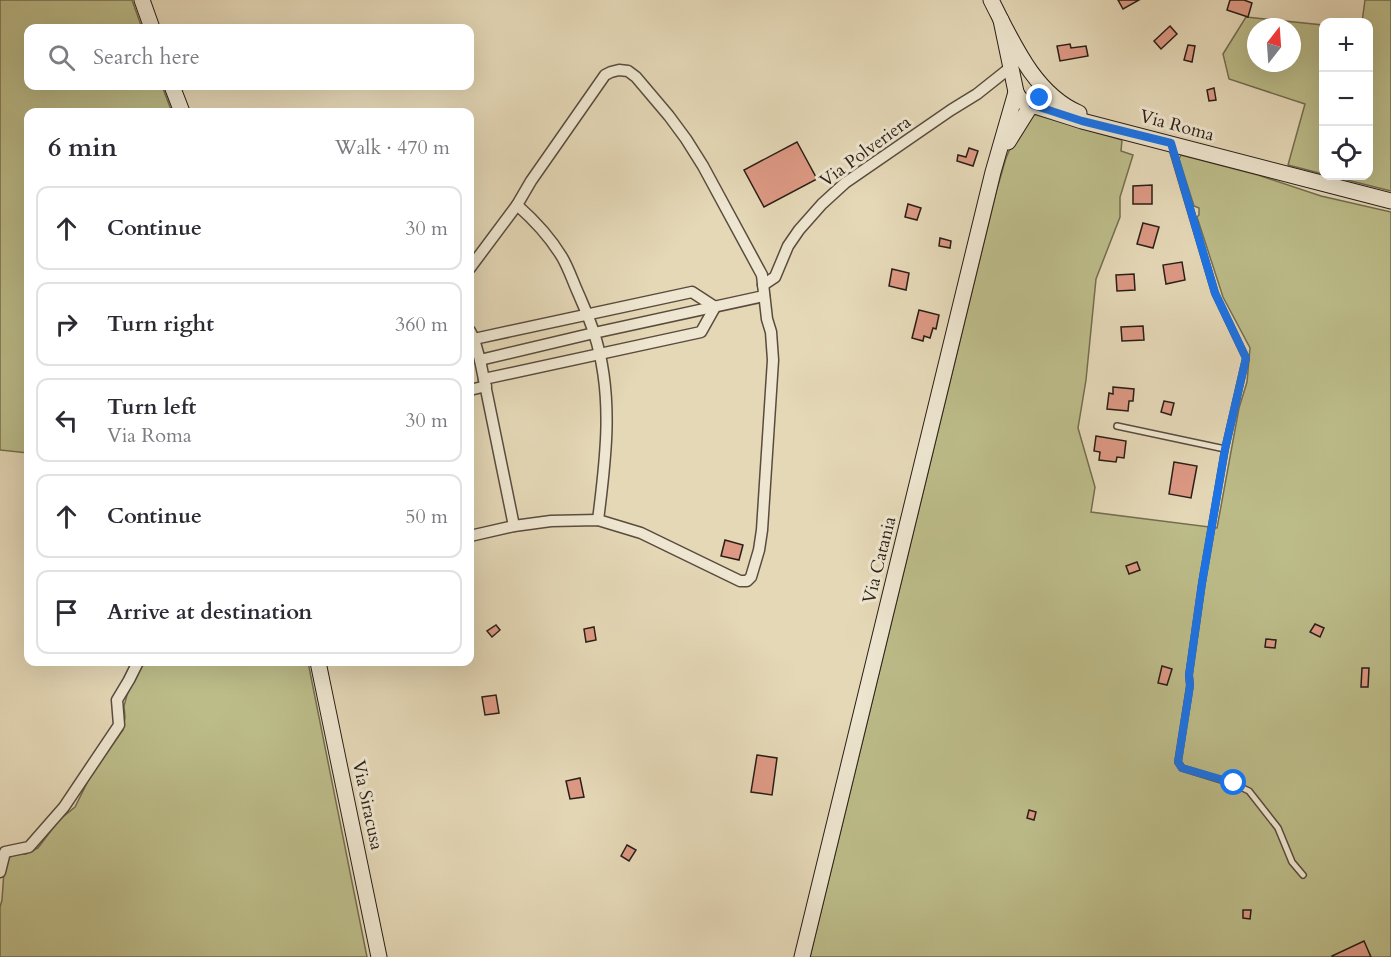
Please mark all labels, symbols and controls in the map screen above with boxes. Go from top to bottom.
north arrow [1247,18,1301,72]
map controls [1319,18,1373,180]
button: + [1319,18,1373,72]
search box [24,24,474,90]
icon: search [45,41,78,74]
text: Search here [93,42,200,72]
button: − [1319,72,1373,126]
route end [1026,84,1052,110]
street label: Via Roma [1137,104,1217,147]
street label: Via Polveriera [815,110,916,193]
button: locate [1319,126,1373,180]
text: 6 min [48,130,117,165]
text: Walk · 470 m [335,134,450,161]
icon: ahead [50,212,83,245]
text: Continue [107,213,202,243]
text: 30 m [405,215,448,242]
icon: right [50,308,83,341]
text: Turn right [107,309,214,339]
text: 360 m [395,311,448,338]
text: Turn left [107,392,196,422]
icon: left [50,404,83,437]
text: 30 m [405,407,448,434]
text: Via Roma [107,422,192,449]
icon: ahead [50,500,83,533]
text: Continue [107,501,202,531]
text: 50 m [405,503,448,530]
street label: Via Catania [857,514,902,606]
icon: arrive [50,596,83,629]
text: Arrive at destination [107,597,312,627]
street label: Via Siracusa [346,758,389,853]
route start [1220,769,1246,795]

